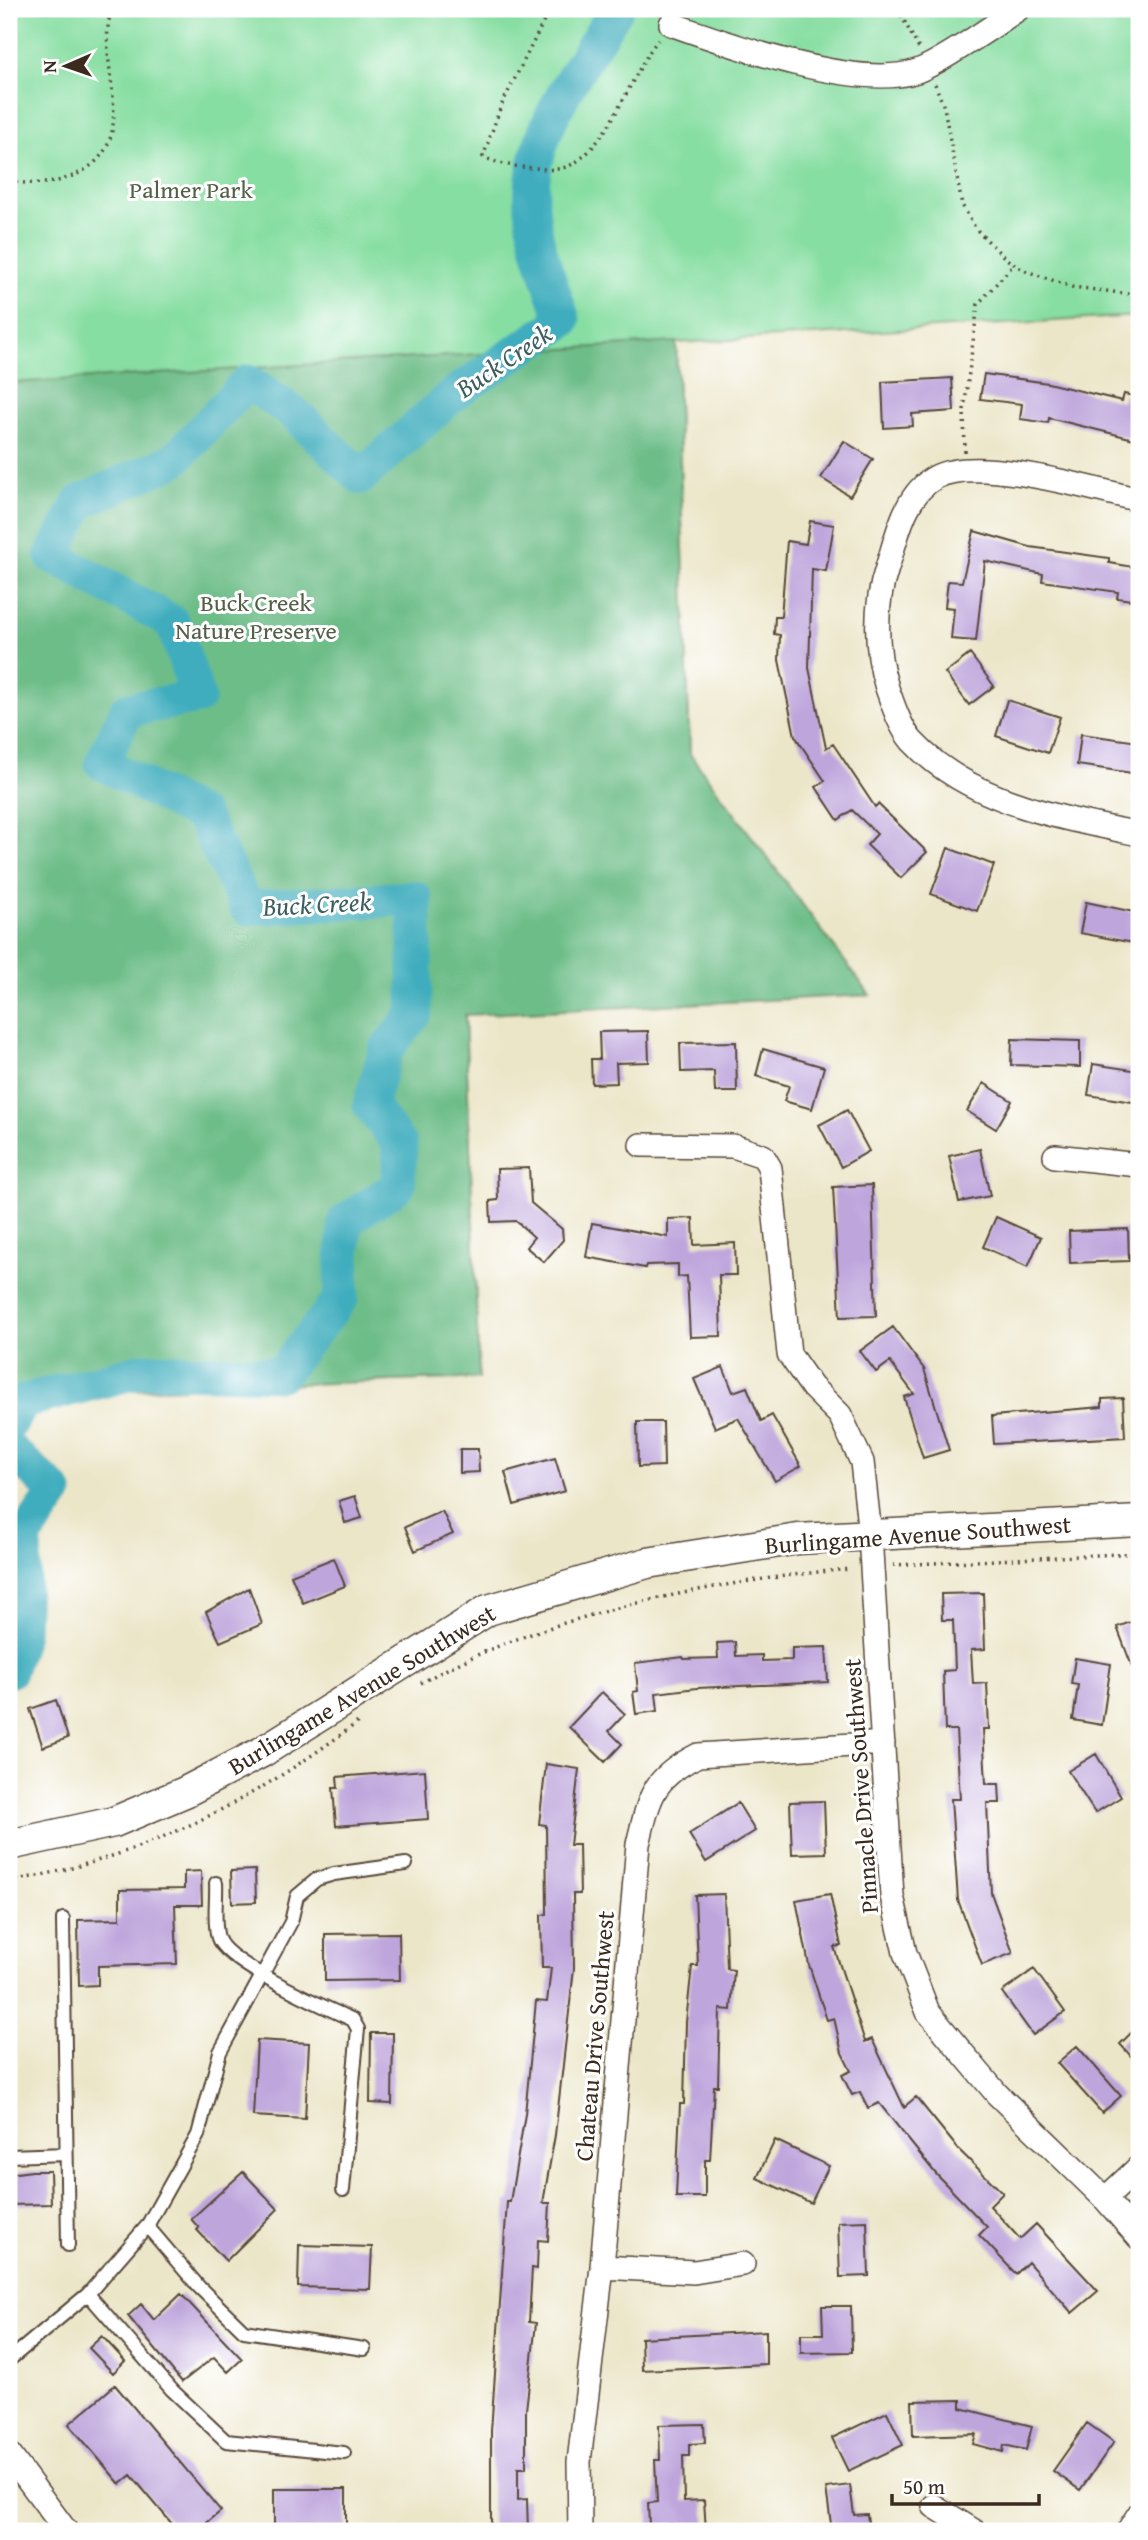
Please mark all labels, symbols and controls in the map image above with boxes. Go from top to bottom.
north arrow [32,32,102,102]
text: N [35,59,63,73]
park label: Palmer Park [129,172,253,207]
water label: Buck Creek [447,314,560,408]
park label: Buck Creek Nature Preserve [175,585,337,648]
water label: Buck Creek [261,881,372,926]
street label: Burlingame Avenue Southwest [764,1506,1073,1563]
street label: Burlingame Avenue Southwest [221,1595,503,1784]
street label: Pinnacle Drive Southwest [834,1657,887,1915]
street label: Chateau Drive Southwest [566,1909,623,2163]
scale bar [892,2463,1040,2507]
text: 50 m [903,2471,945,2502]

